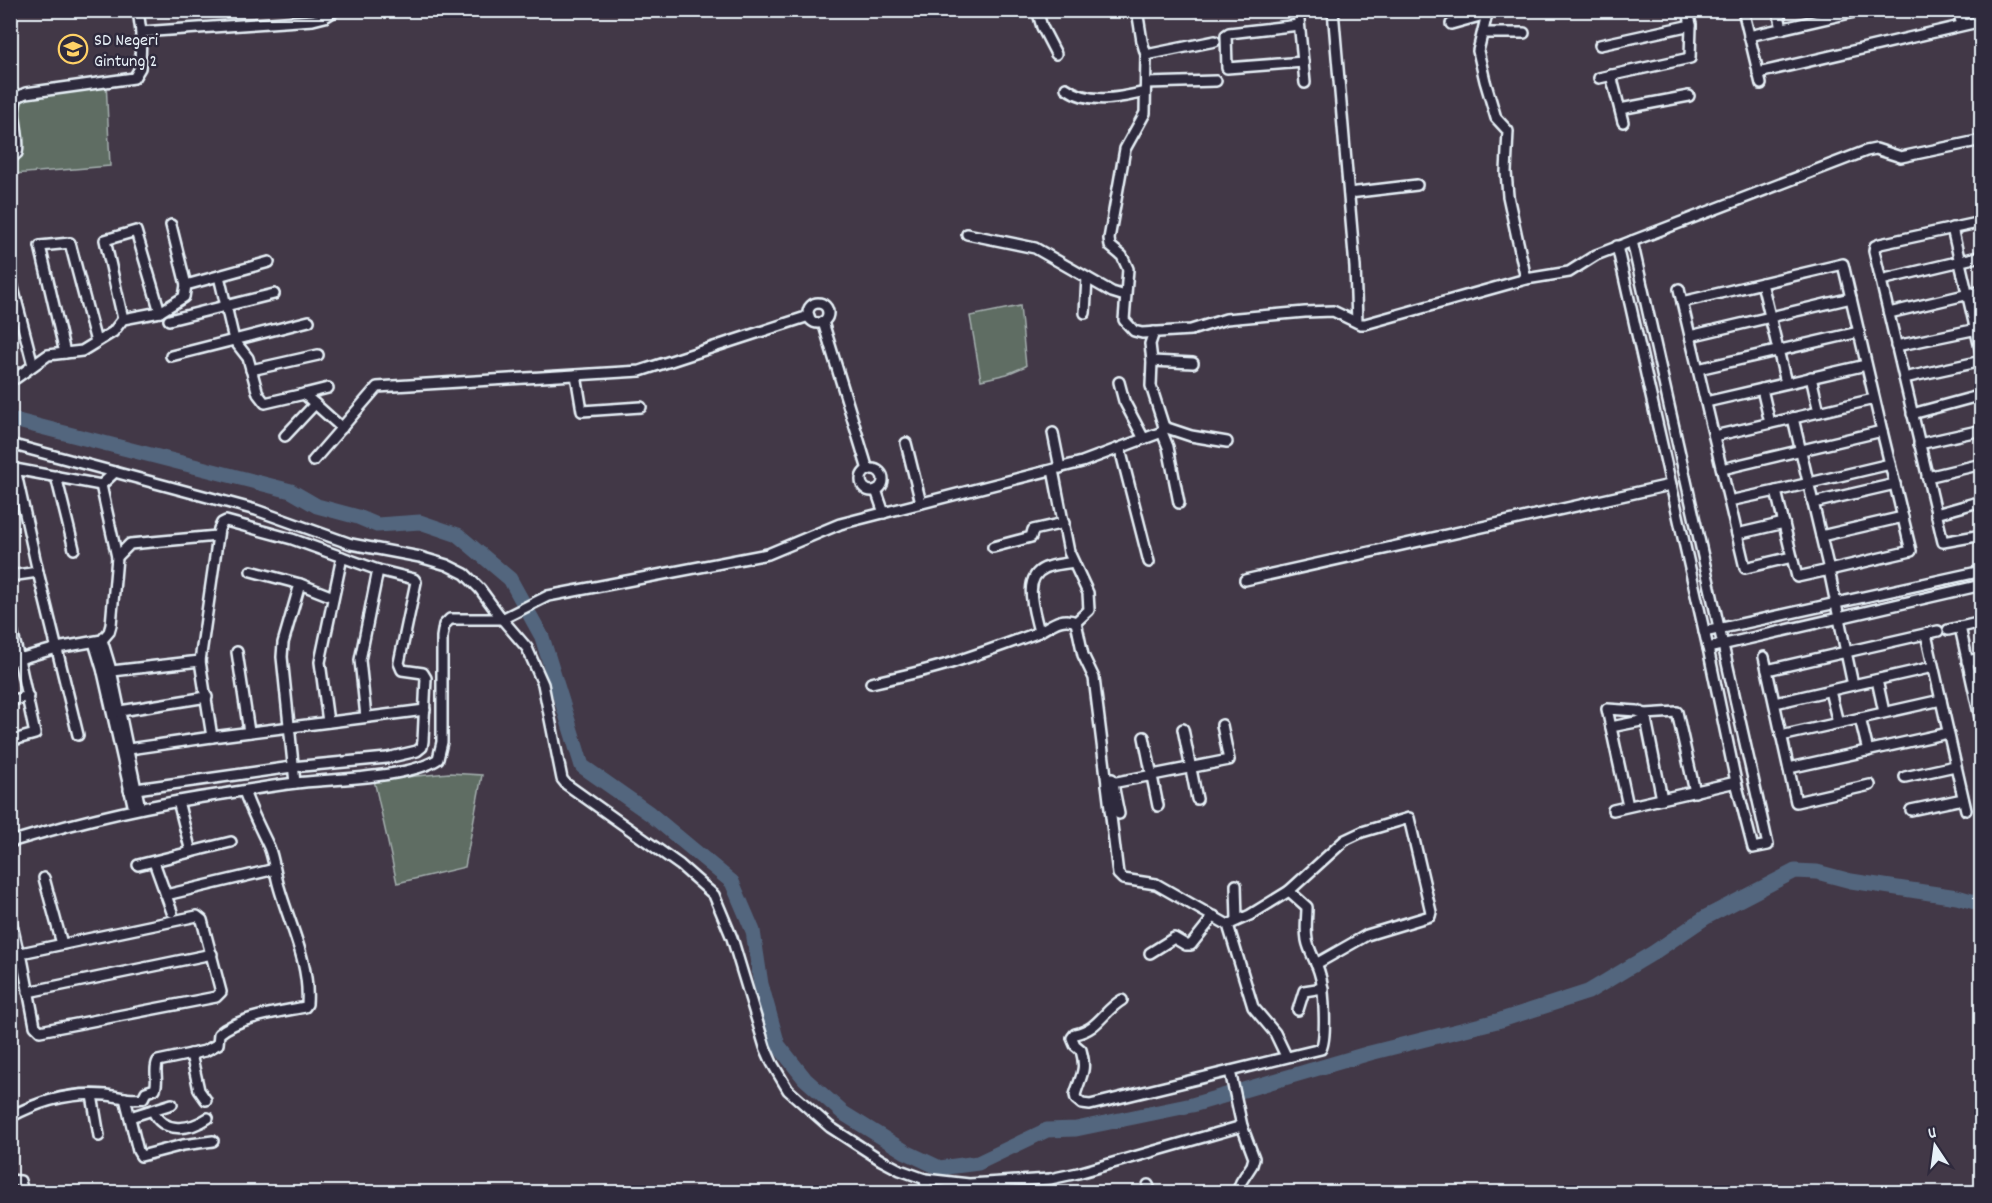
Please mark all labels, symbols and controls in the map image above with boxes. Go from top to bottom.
place label: SD Negeri Gintung 2 [94,29,158,75]
school or university icon: SD Negeri Gintung 2 [57,33,89,65]
north arrow [1905,1116,1965,1176]
text: U [1926,1122,1939,1146]

